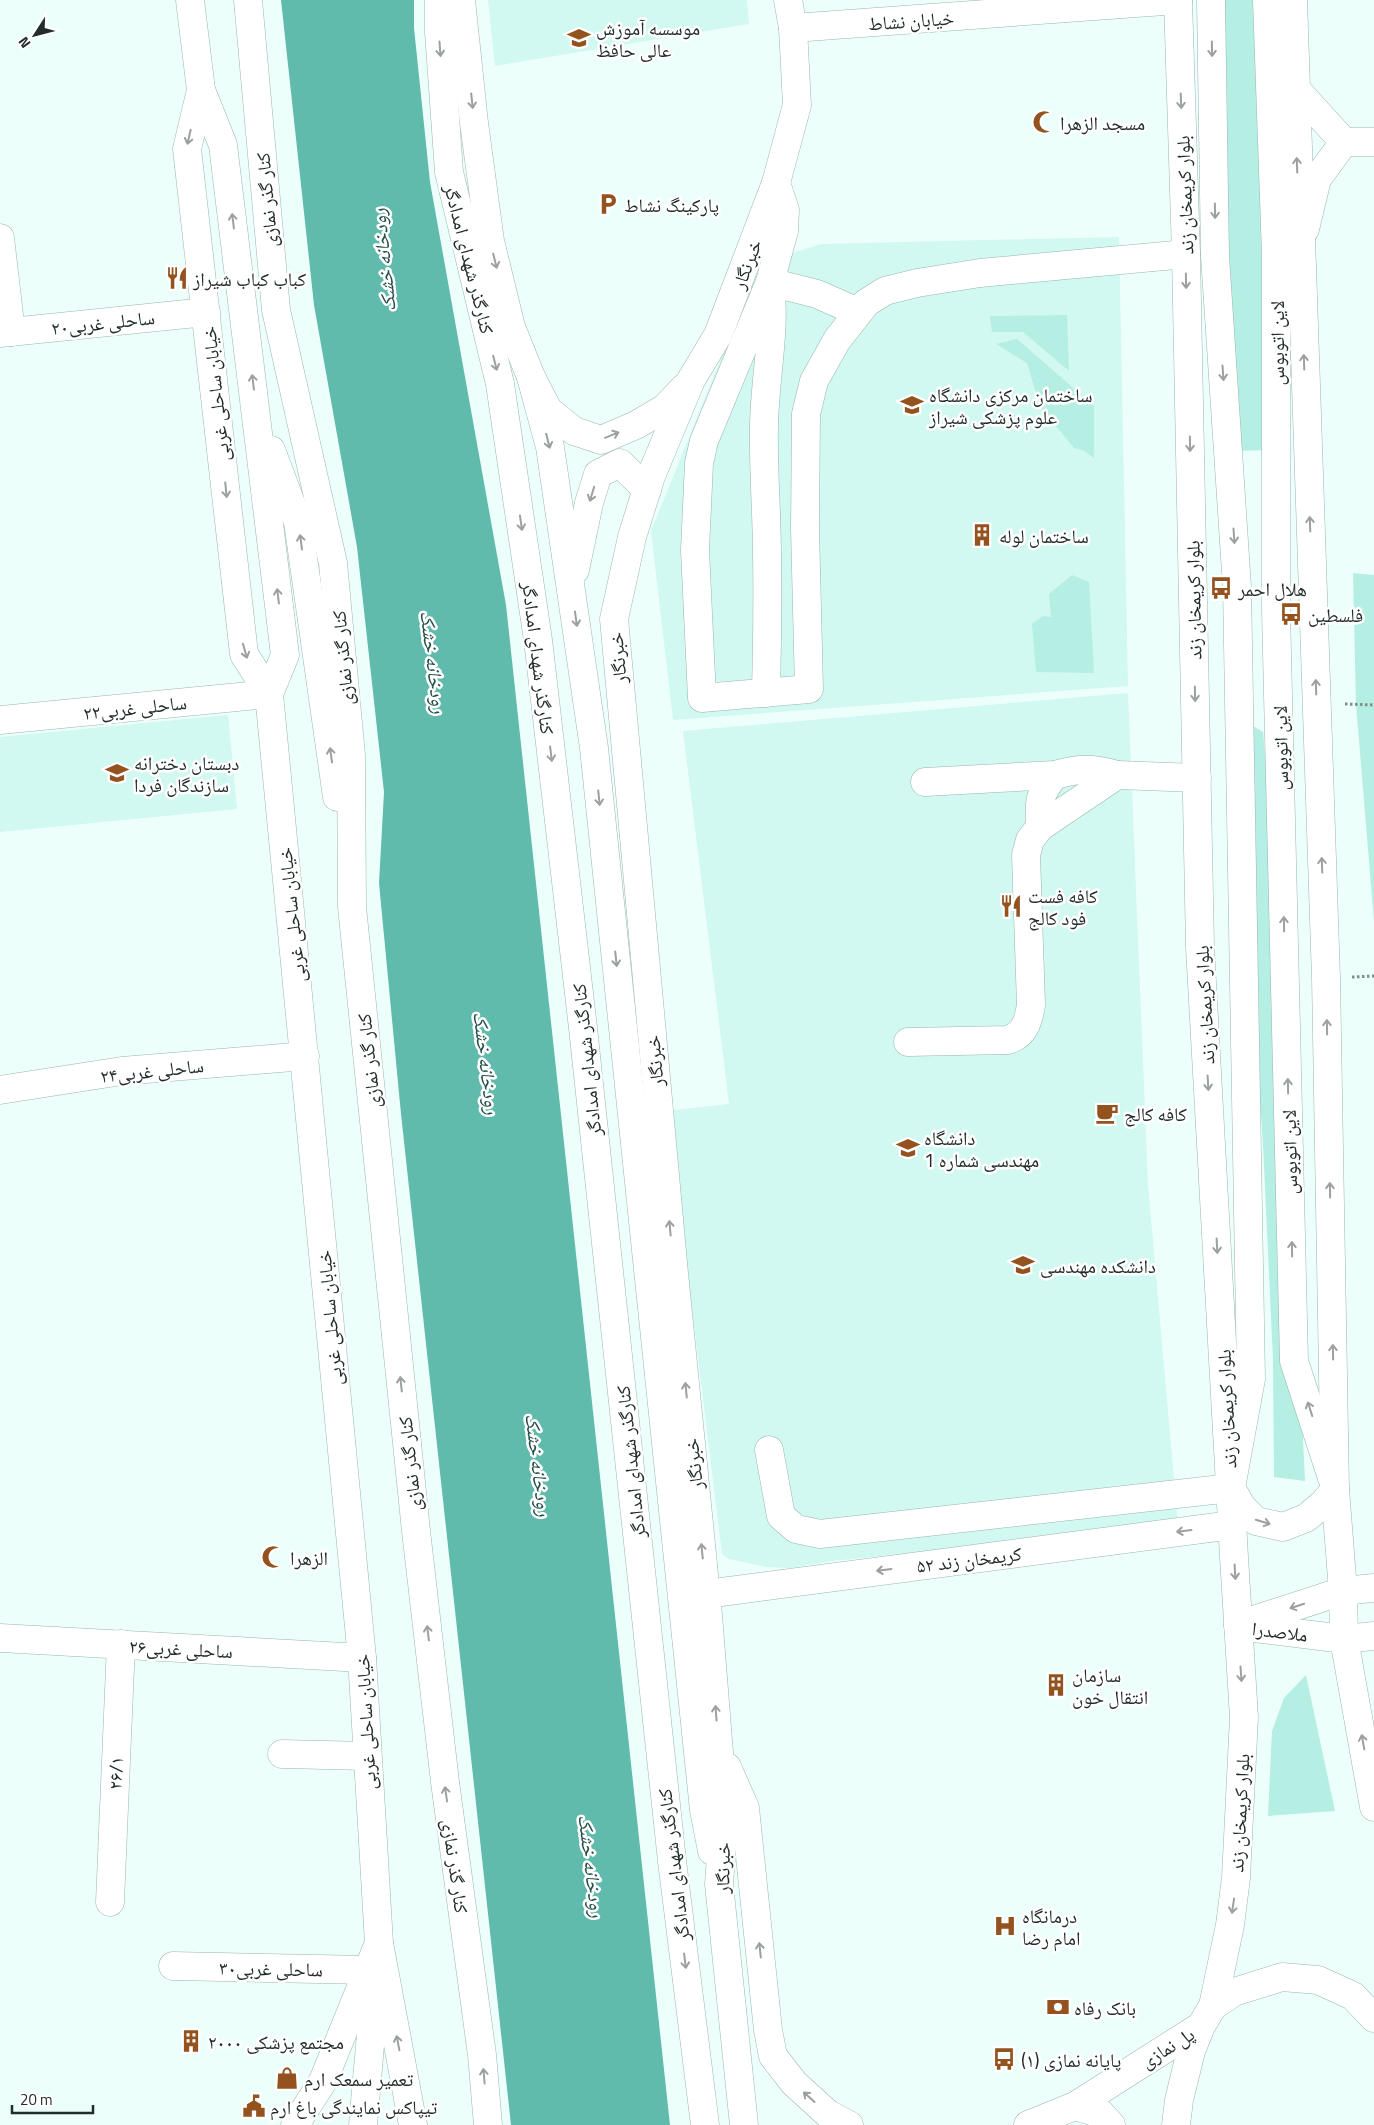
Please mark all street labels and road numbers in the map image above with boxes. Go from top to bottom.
street label: خیابان نشاط [867,3,955,37]
street label: بلوار کریمخان زند [1167,135,1201,255]
street label: کنار گذر نمازی [247,151,285,249]
street label: کنارگذر شهدای امدادگر [437,180,503,337]
street label: خبرنگار [723,235,769,294]
street label: لاین اتوبوس [1262,301,1291,385]
street label: ساحلی غربی۲۰ [50,302,156,342]
street label: خیابان ساحلی غربی [193,325,237,463]
street label: بلوار کریمخان زند [1177,540,1209,660]
street label: کنارگذر شهدای امدادگر [515,579,563,736]
street label: کنار گذر نمازی [323,609,361,707]
street label: خبرنگار [600,631,634,686]
street label: ساحلی غربی۲۲ [82,687,188,727]
street label: لاین اتوبوس [1265,705,1295,791]
street label: خیابان ساحلی غربی [269,846,313,984]
street label: بلوار کریمخان زند [1186,945,1222,1065]
street label: کنارگذر شهدای امدادگر [564,982,609,1139]
street label: کنار گذر نمازی [349,1012,387,1110]
street label: خبرنگار [637,1034,671,1089]
street label: ساحلی غربی۲۴ [99,1050,205,1090]
street label: لاین اتوبوس [1274,1109,1304,1195]
street label: خیابان ساحلی غربی [309,1249,349,1387]
street label: بلوار کریمخان زند [1208,1349,1244,1469]
street label: کنارگذر شهدای امدادگر [608,1384,653,1541]
street label: کنار گذر نمازی [390,1415,428,1513]
street label: خبرنگار [676,1437,710,1492]
street label: کریمخان زند ۵۲ [915,1538,1023,1580]
street label: ملاصدرا [1250,1613,1310,1649]
street label: ساحلی غربی۲۶ [128,1631,234,1665]
street label: خیابان ساحلی غربی [347,1653,383,1791]
street label: بلوار کریمخان زند [1221,1753,1257,1873]
street label: ۲۶/۱ [100,1756,130,1790]
street label: کنارگذر شهدای امدادگر [649,1787,697,1944]
street label: کنار گذر نمازی [435,1817,477,1915]
street label: خبرنگار [707,1842,737,1895]
street label: ساحلی غربی۳۰ [219,1953,323,1983]
street label: پل نمازی [1134,2019,1200,2075]

